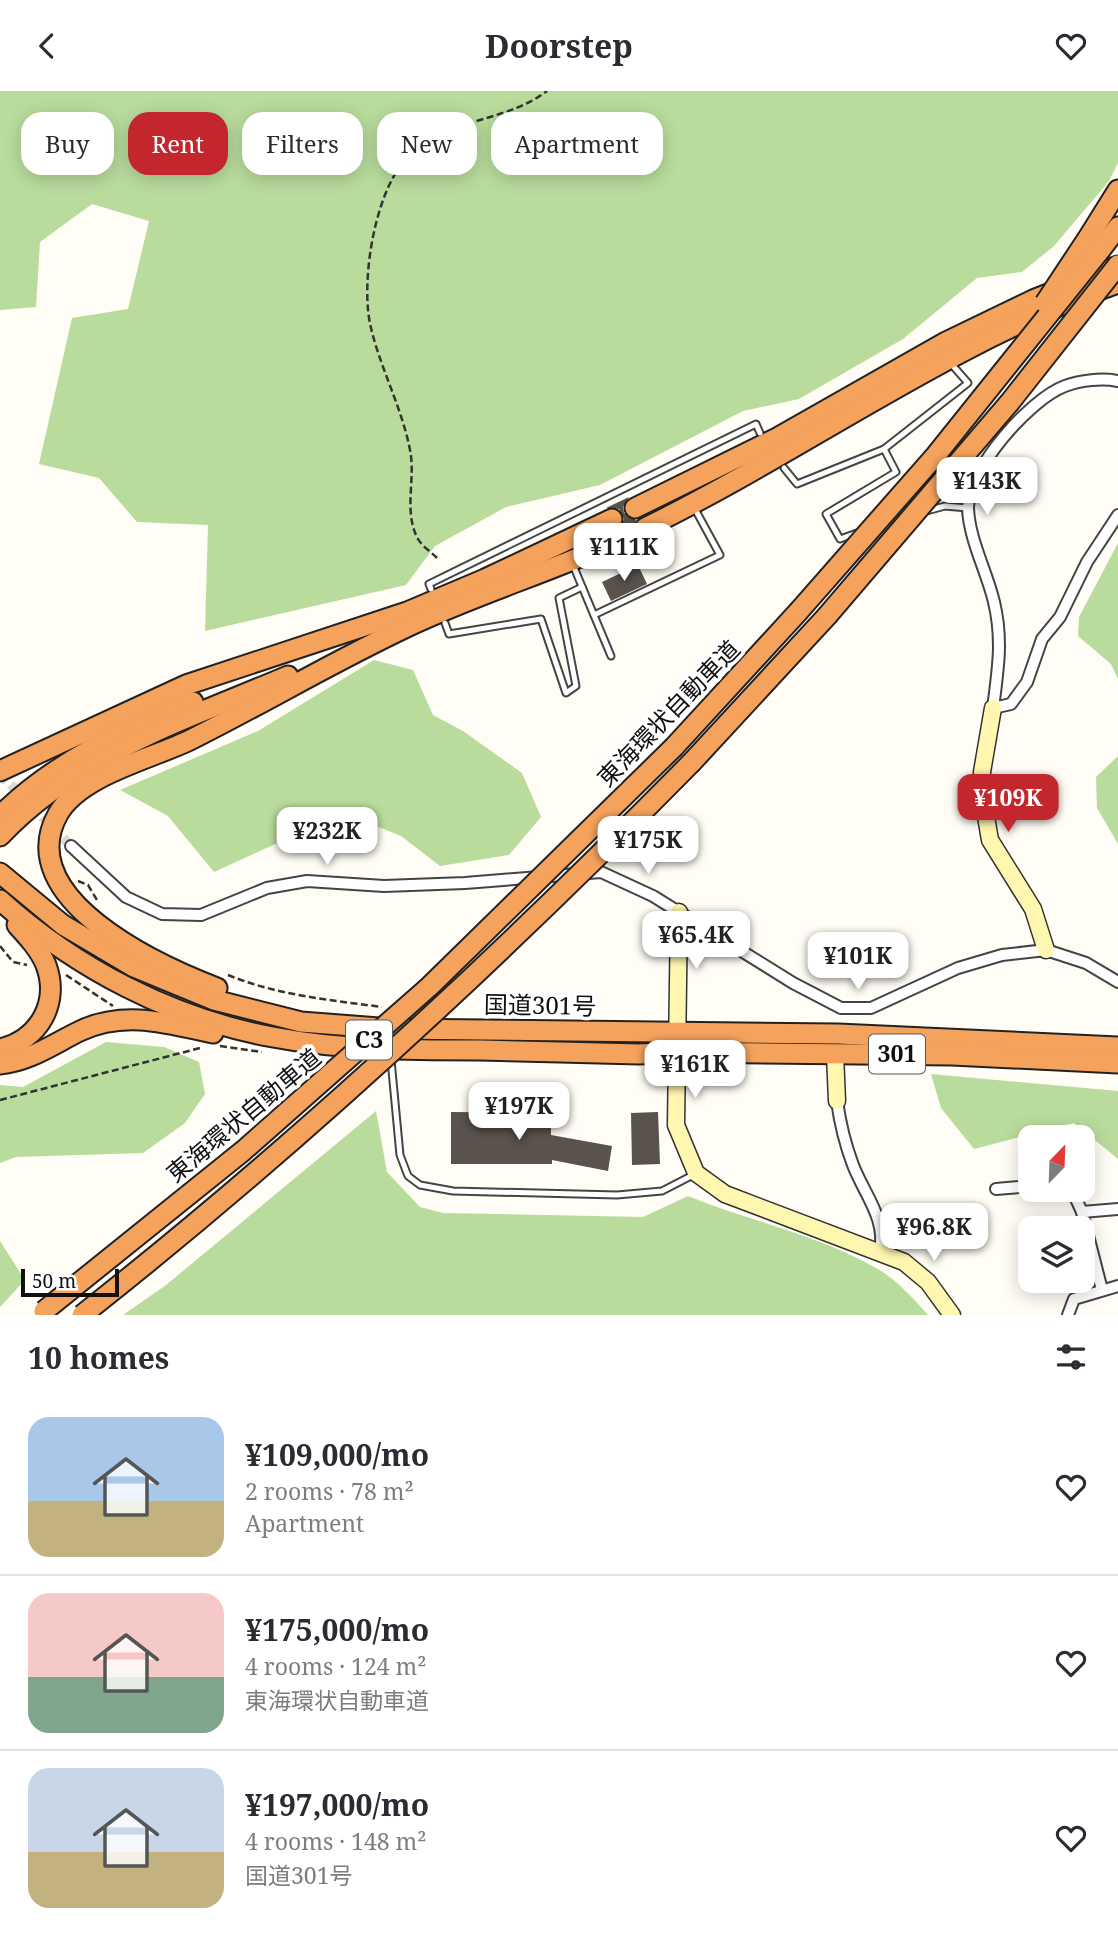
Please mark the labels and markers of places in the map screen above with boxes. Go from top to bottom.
pin: ¥143K [938,457,1036,517]
pin: ¥111K [575,524,673,583]
pin: ¥109K [959,775,1057,834]
pin: ¥232K [278,807,376,867]
pin: ¥175K [599,817,697,876]
pin: ¥65.4K [639,911,753,971]
pin: ¥101K [809,933,907,992]
pin: ¥161K [646,1041,744,1100]
pin: ¥197K [470,1083,568,1142]
pin: ¥96.8K [877,1203,991,1263]

